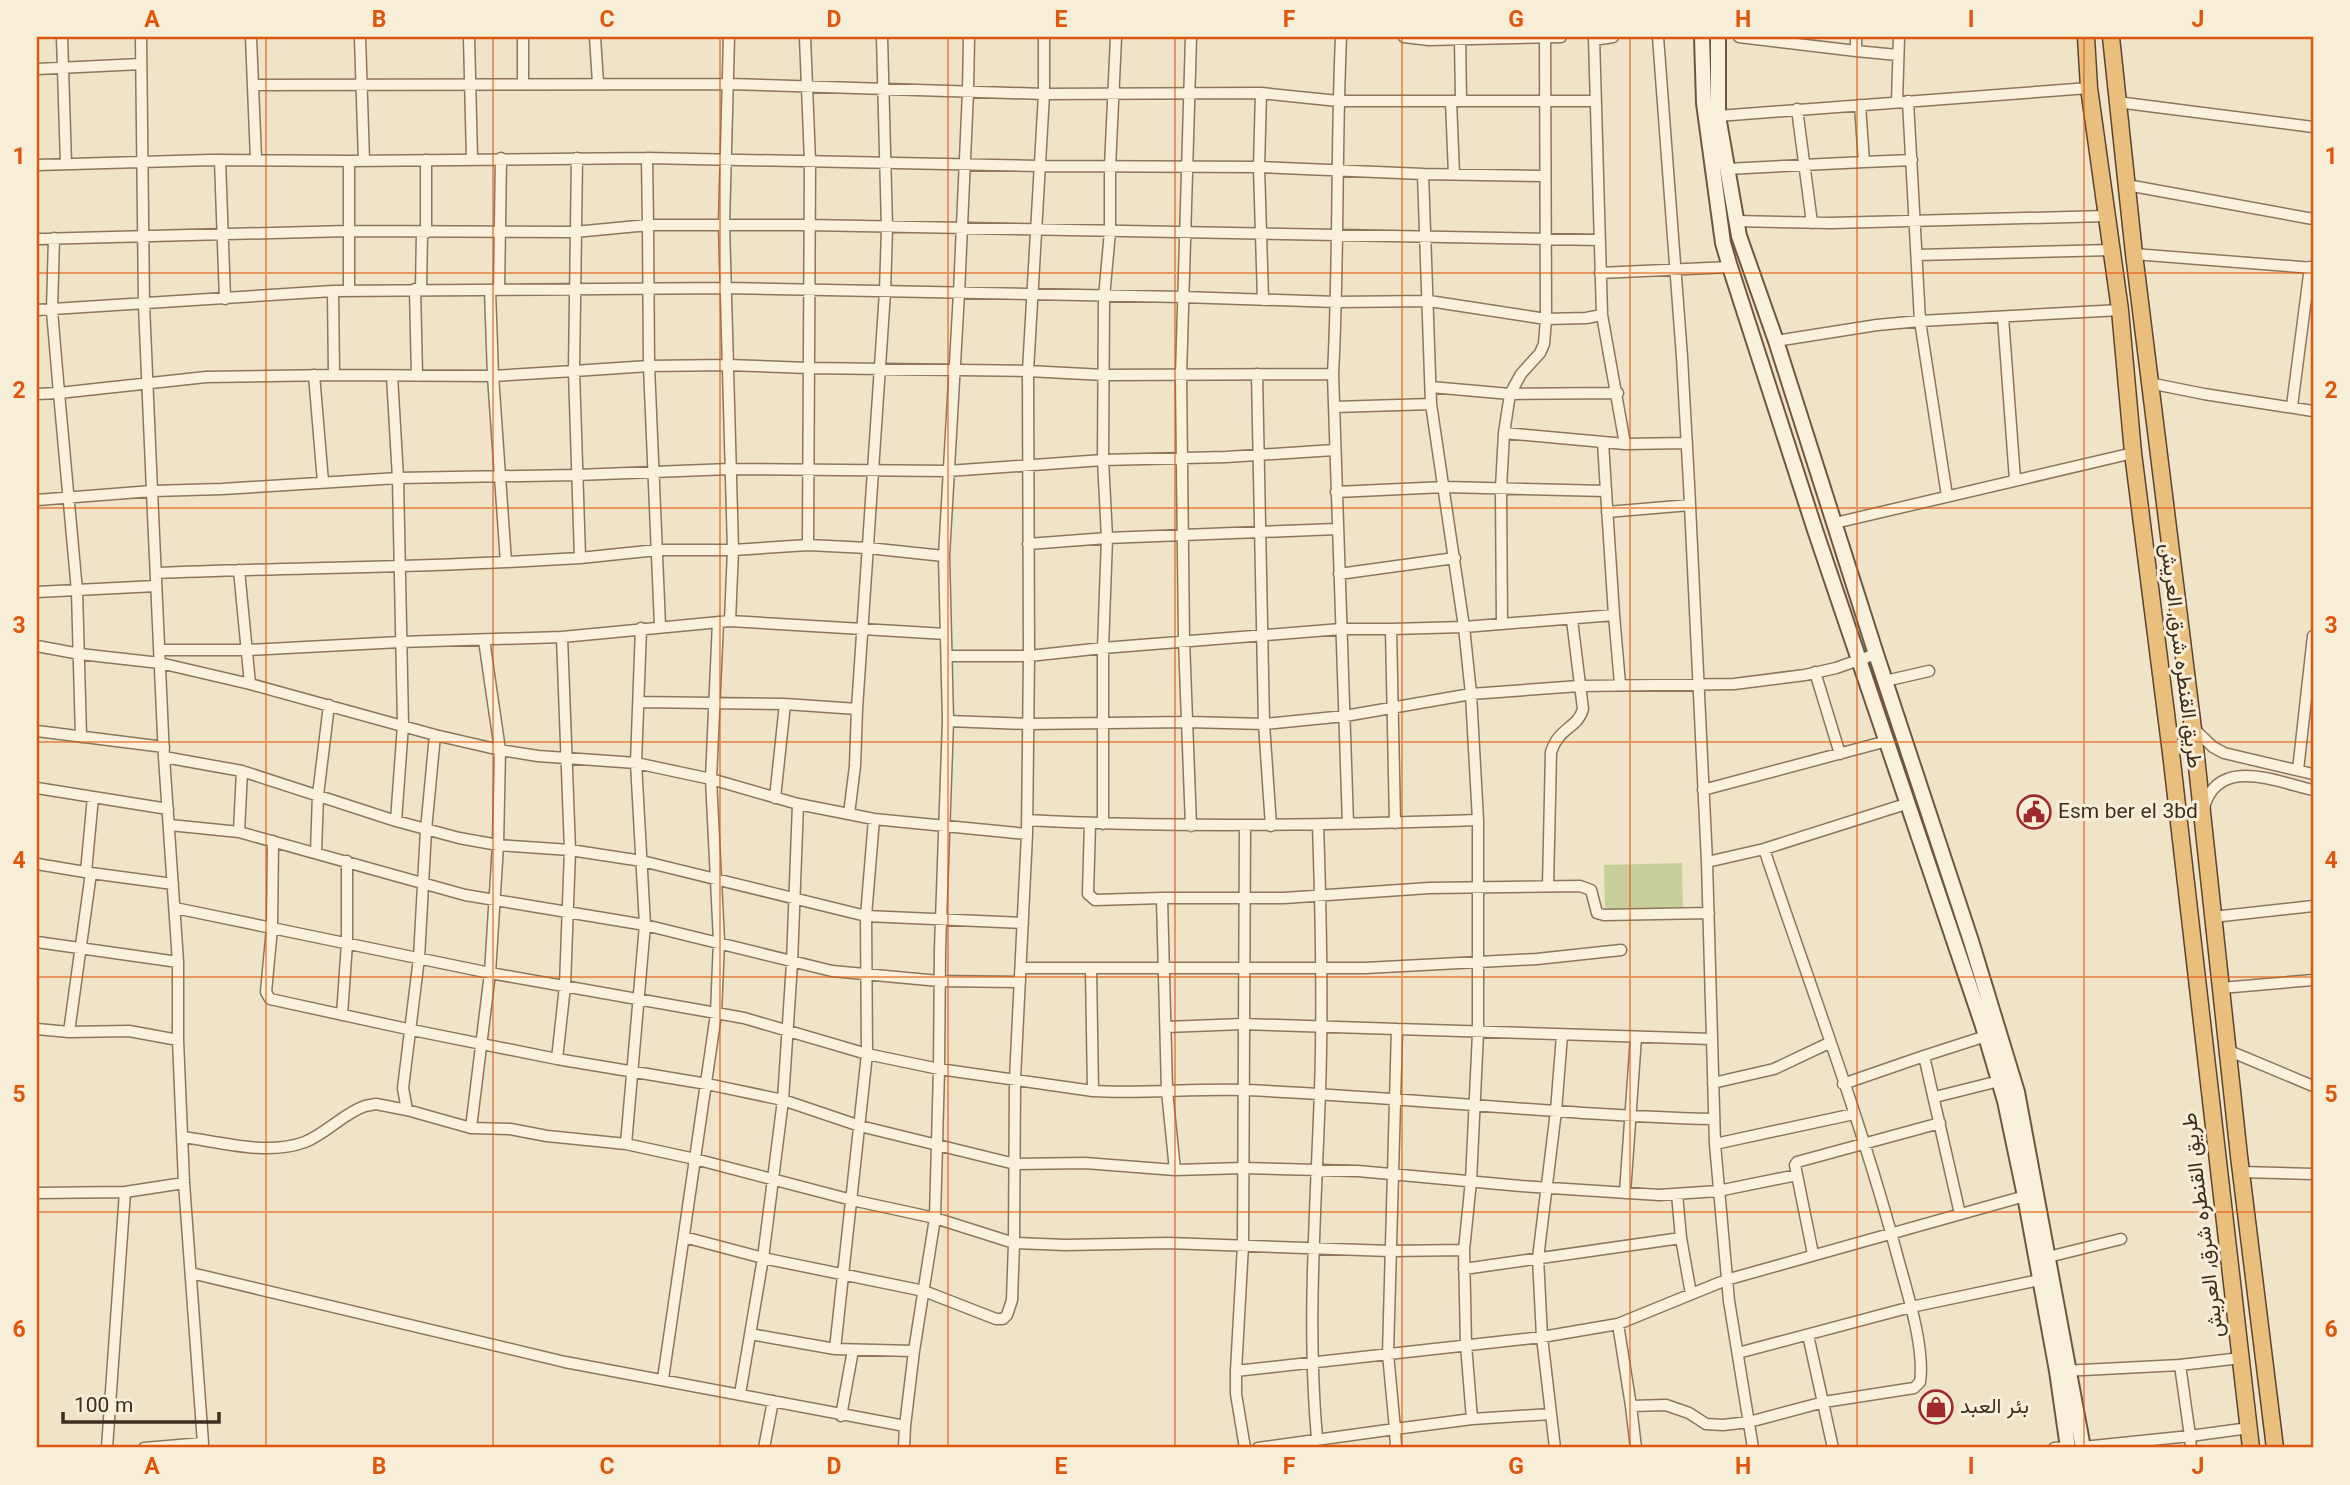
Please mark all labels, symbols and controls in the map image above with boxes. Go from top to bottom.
text: A [144,3,160,39]
text: B [372,3,386,39]
text: C [599,3,615,39]
text: D [827,3,841,39]
text: E [1055,3,1068,39]
text: F [1283,3,1296,39]
text: G [1508,3,1524,39]
text: H [1735,3,1751,39]
text: I [1968,3,1974,39]
text: J [2192,3,2204,39]
text: 1 [12,140,26,176]
text: 1 [2324,140,2338,176]
text: 2 [12,374,26,410]
text: 2 [2324,374,2338,410]
street label: طريق القنطره شرق, العريش [2150,542,2210,770]
text: 3 [12,609,26,645]
text: 3 [2324,609,2338,645]
public building icon: Esm ber el 3bd [2015,793,2053,831]
place label: Esm ber el 3bd [2058,796,2198,829]
text: 4 [12,844,26,880]
text: 4 [2324,844,2338,880]
text: 5 [12,1078,26,1114]
text: 5 [2324,1078,2338,1114]
street label: طريق القنطره شرق, العريش [2174,1111,2234,1339]
text: 6 [12,1313,26,1349]
text: 6 [2324,1313,2338,1349]
scale bar [63,1380,219,1424]
shop icon: بئر العبد [1917,1388,1955,1426]
text: 100 m [74,1390,133,1423]
place label: بئر العبد [1960,1391,2029,1424]
text: A [144,1450,160,1485]
text: B [372,1450,386,1485]
text: C [599,1450,615,1485]
text: D [827,1450,841,1485]
text: E [1055,1450,1068,1485]
text: F [1283,1450,1296,1485]
text: G [1508,1450,1524,1485]
text: H [1735,1450,1751,1485]
text: I [1968,1450,1974,1485]
text: J [2192,1450,2204,1485]

